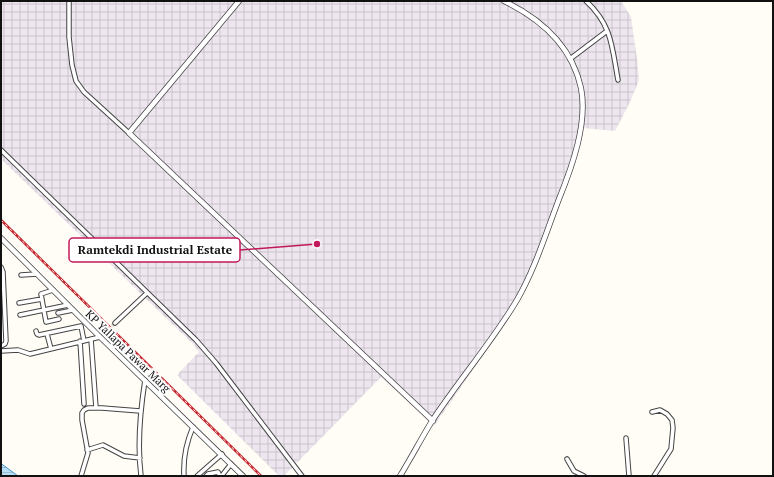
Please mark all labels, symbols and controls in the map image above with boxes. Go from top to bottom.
callout: Ramtekdi Industrial Estate [69,238,240,262]
text: Ramtekdi Industrial Estate [78,242,233,257]
street label: KP Yallapa Pawar Marg [83,307,173,395]

